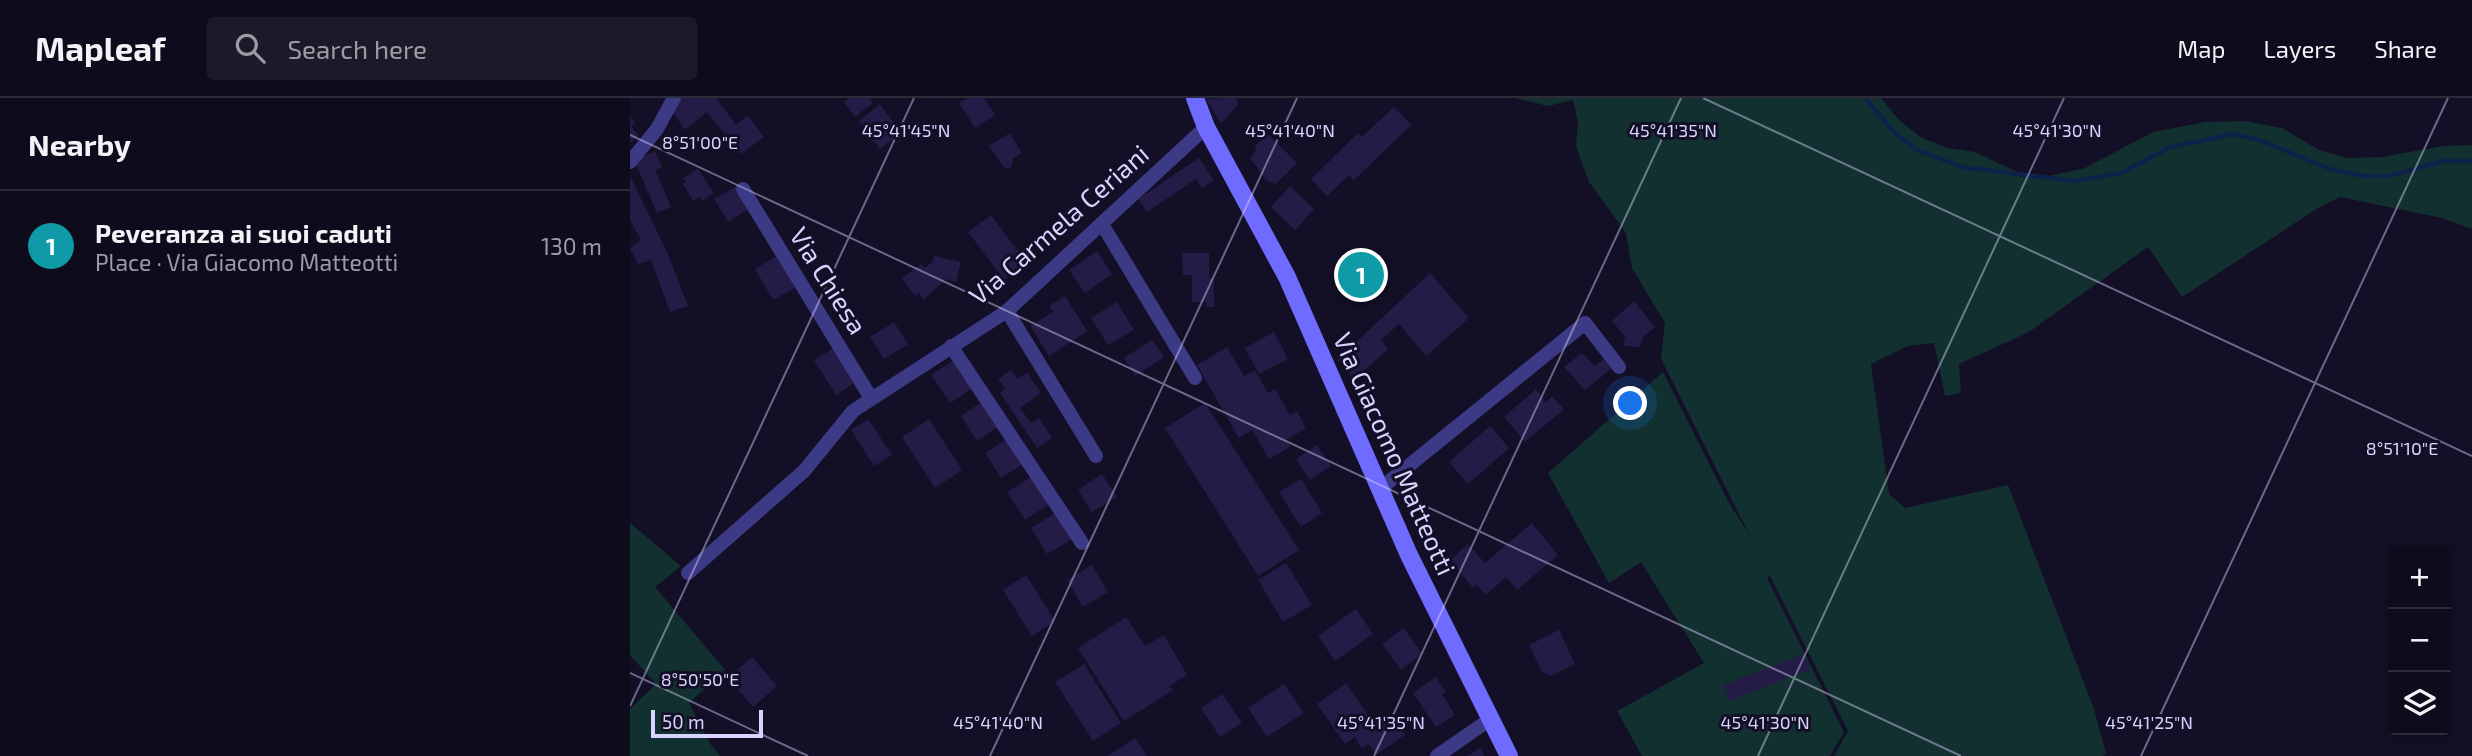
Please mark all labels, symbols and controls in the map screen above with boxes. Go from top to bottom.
search box [207,17,697,80]
text: Mapleaf [35,28,165,68]
icon: search [231,29,269,67]
text: Search here [287,33,427,64]
text: Map [2177,34,2225,63]
text: Layers [2263,34,2336,63]
text: Share [2374,34,2437,63]
text: 45°41'45"N [862,119,950,141]
text: 45°41'40"N [1245,119,1335,141]
text: 45°41'35"N [1629,119,1717,141]
text: 45°41'30"N [2012,119,2102,141]
text: Nearby [28,126,131,162]
text: 8°51'00"E [662,131,738,153]
street label: Via Carmela Ceriani [962,137,1154,310]
text: Peveranza ai suoi caduti [95,217,392,248]
street label: Via Chiesa [784,221,874,339]
text: 1 [46,232,56,260]
text: 130 m [541,232,602,260]
text: Place · Via Giacomo Matteotti [95,248,398,276]
pin: 1 [1338,249,1384,301]
street label: Via Giacomo Matteotti [1328,327,1463,579]
your location [1613,386,1647,420]
text: 8°51'10"E [2366,437,2438,459]
map controls [2388,546,2451,735]
button: + [2388,546,2451,609]
button: − [2388,609,2451,672]
text: 8°50'50"E [661,668,739,690]
button: layers [2388,672,2451,735]
scale bar [651,707,763,739]
text: 50 m [662,710,705,733]
text: 45°41'40"N [953,711,1043,733]
text: 45°41'35"N [1337,711,1425,733]
text: 45°41'30"N [1720,711,1810,733]
text: 45°41'25"N [2105,711,2193,733]

